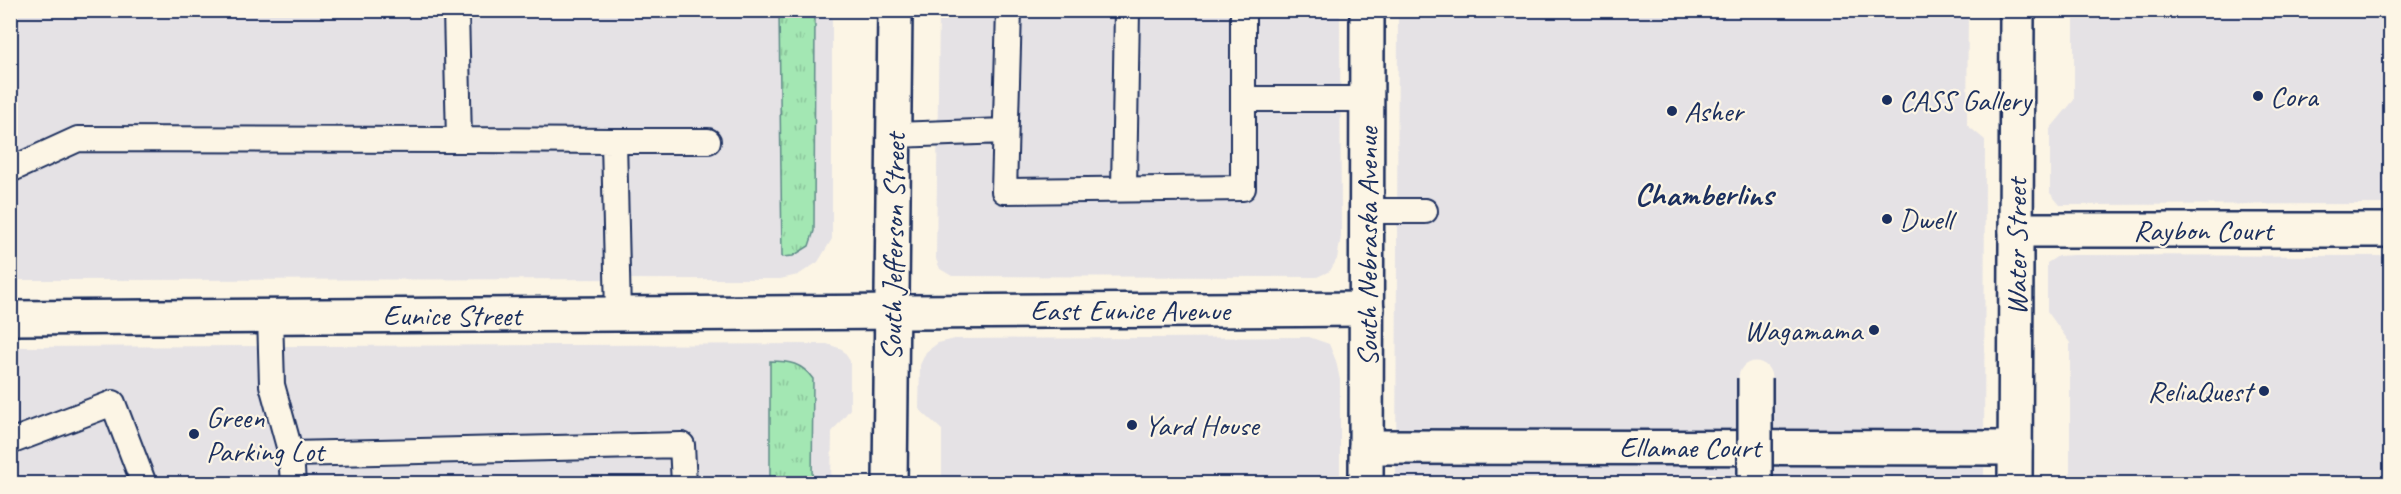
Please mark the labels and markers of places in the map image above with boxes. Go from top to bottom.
place label: Cora [2270,77,2320,115]
place label: CASS Gallery [1899,81,2034,119]
marker: Cora [2251,89,2265,103]
place label: Asher [1684,92,1745,130]
marker: CASS Gallery [1880,93,1894,107]
marker: Asher [1665,104,1679,118]
place label: Dwell [1899,200,1957,238]
marker: Dwell [1880,212,1894,226]
place label: Wagamama [1744,311,1864,349]
marker: Wagamama [1867,323,1881,337]
place label: ReliaQuest [2147,372,2256,410]
marker: ReliaQuest [2257,384,2271,398]
place label: Green Parking Lot [206,398,327,470]
place label: Yard House [1144,406,1261,444]
marker: Yard House [1125,418,1139,432]
marker: Green Parking Lot [187,427,201,441]

